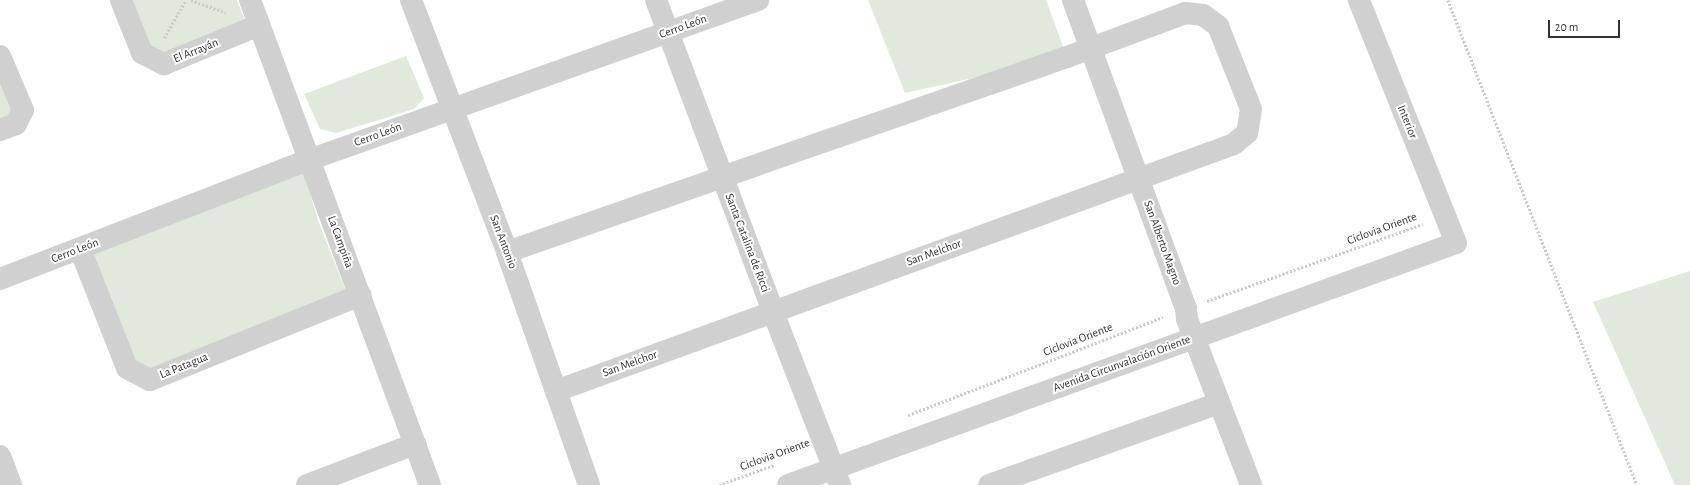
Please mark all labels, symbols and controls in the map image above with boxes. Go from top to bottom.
street label: Cerro León [657,12,709,42]
scale bar [1550,12,1622,38]
text: 20 m [1555,21,1578,33]
street label: El Arrayán [171,36,221,66]
street label: Interior [1394,103,1420,141]
street label: Cerro León [352,120,404,150]
street label: Santa Catalina de Ricci [722,192,772,294]
street label: San Alberto Magno [1140,199,1184,287]
street label: Ciclovia Oriente [1345,210,1419,248]
street label: San Antonio [486,213,520,271]
street label: La Campiña [324,214,356,270]
street label: Cerro León [49,235,101,267]
street label: San Melchor [905,236,963,270]
street label: Ciclovia Oriente [1041,320,1115,360]
street label: Avenida Circunvalación Oriente [1051,332,1193,396]
street label: San Melchor [601,347,659,381]
street label: La Patagua [158,350,210,382]
street label: Ciclovia Oriente [738,436,812,474]

